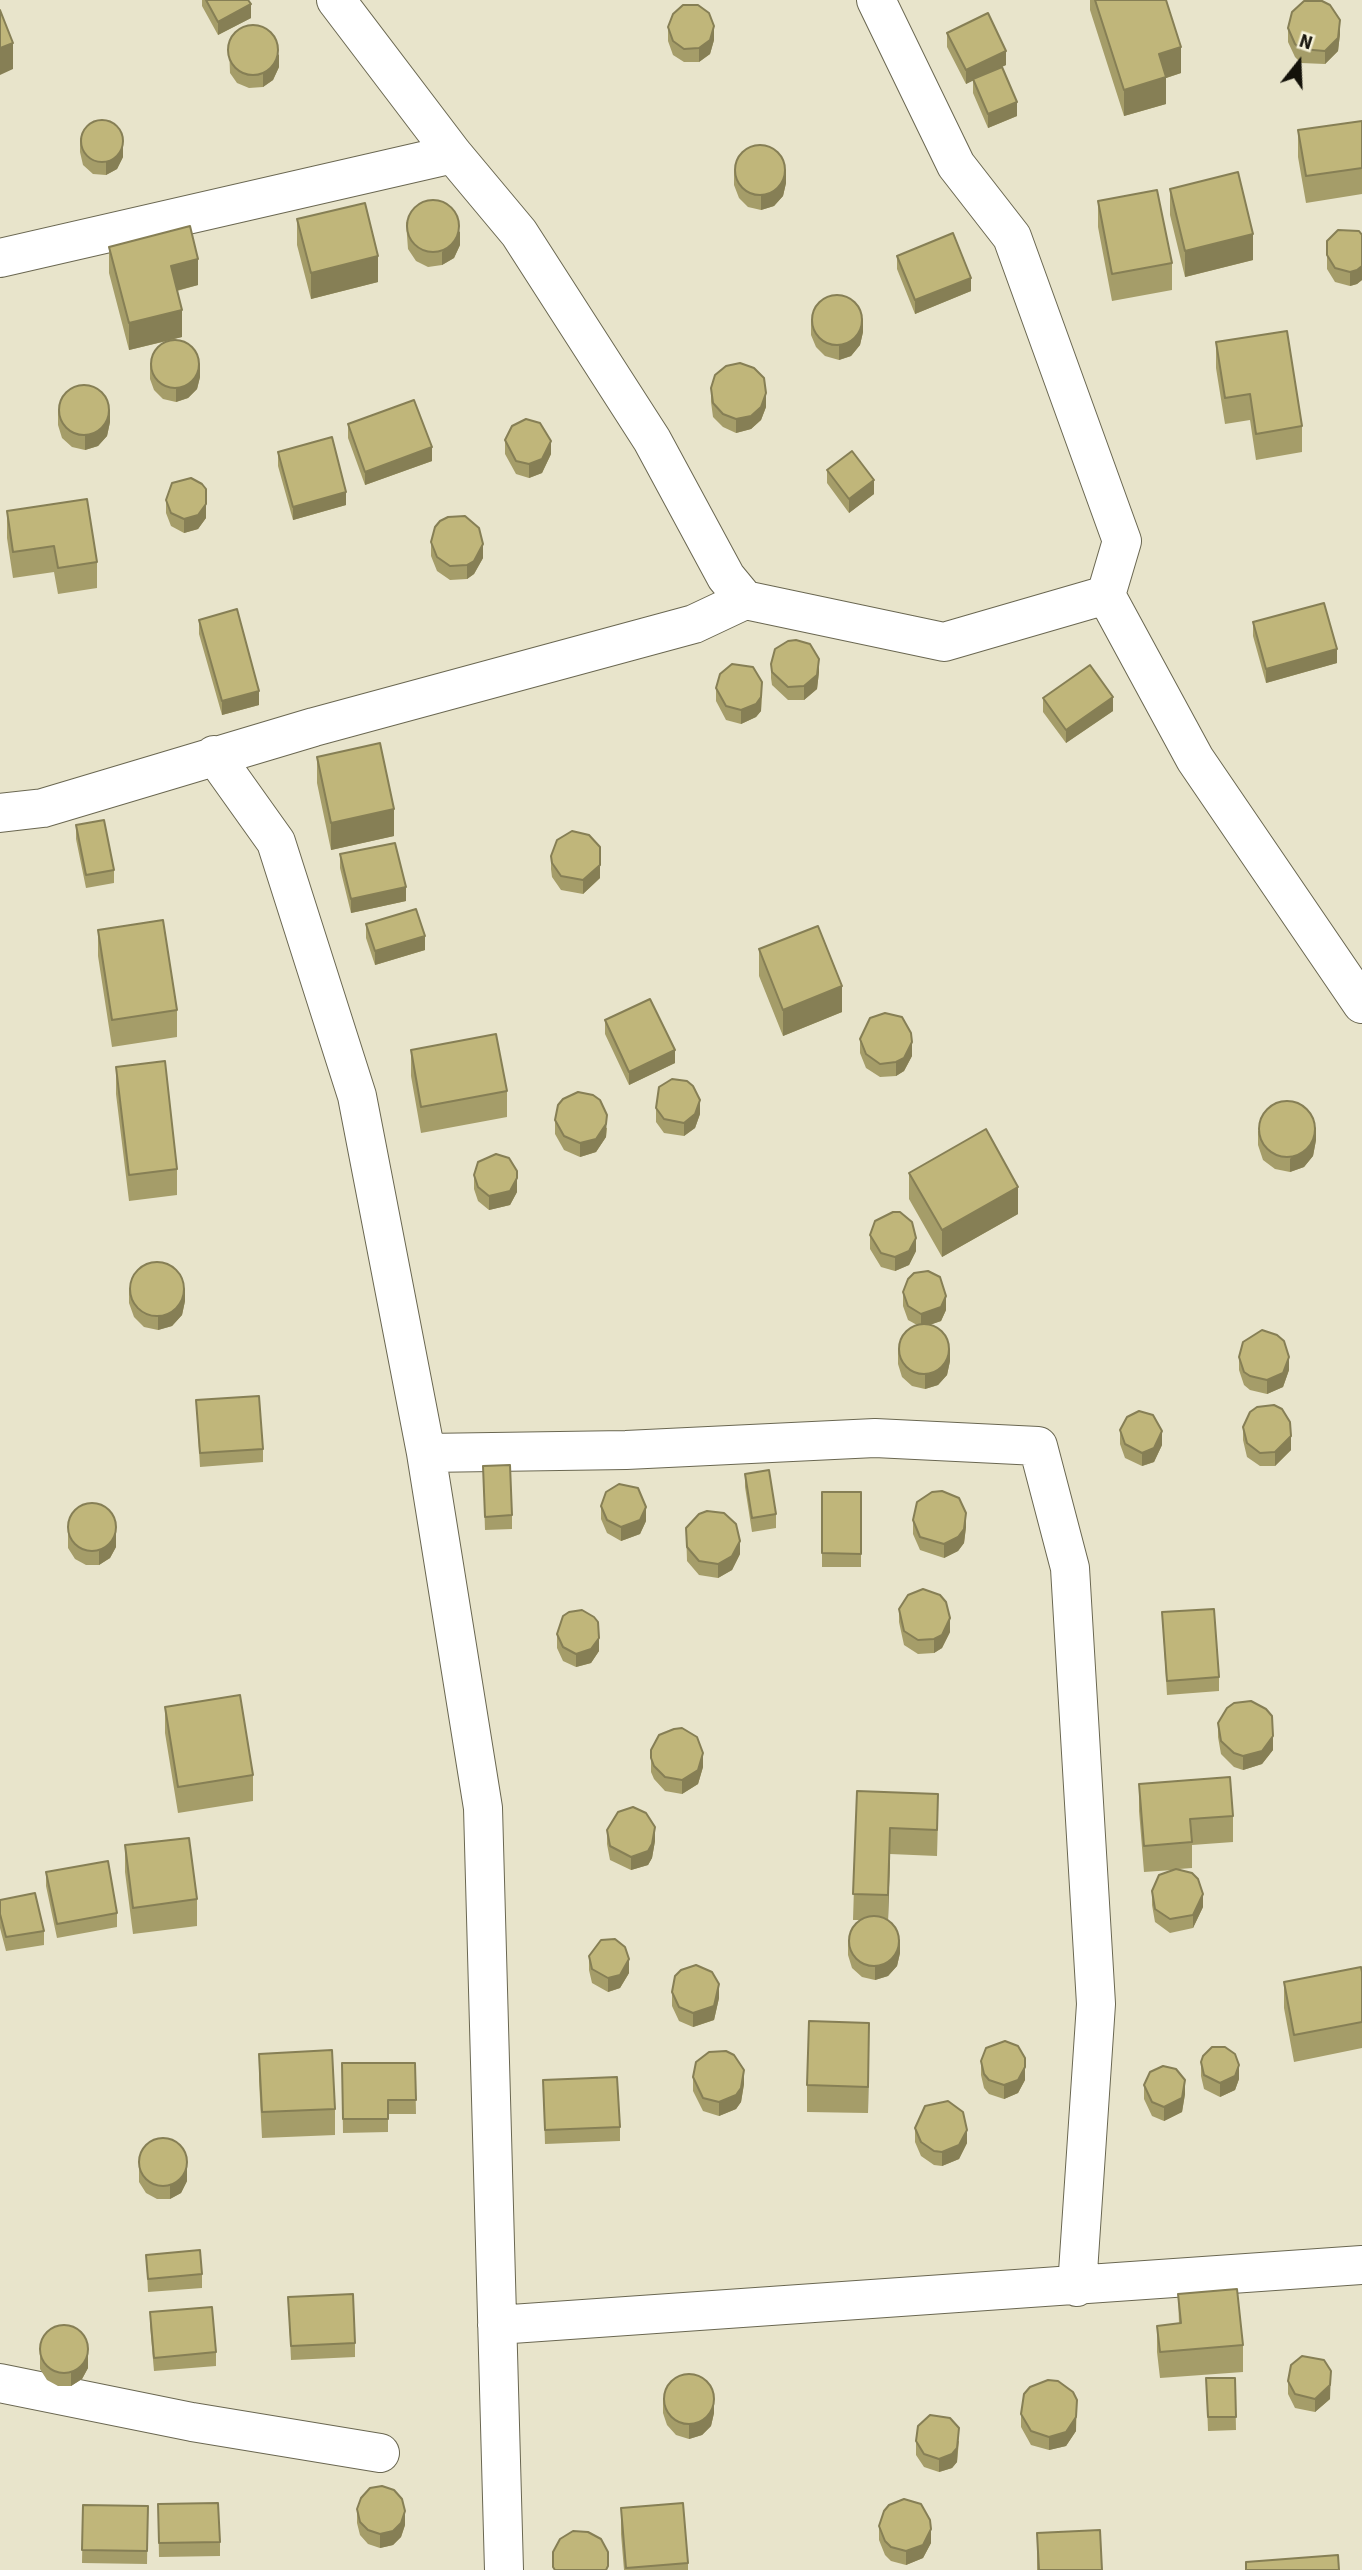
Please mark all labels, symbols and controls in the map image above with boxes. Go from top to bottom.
north arrow [1264,28,1334,98]
text: N [1295,28,1316,57]

